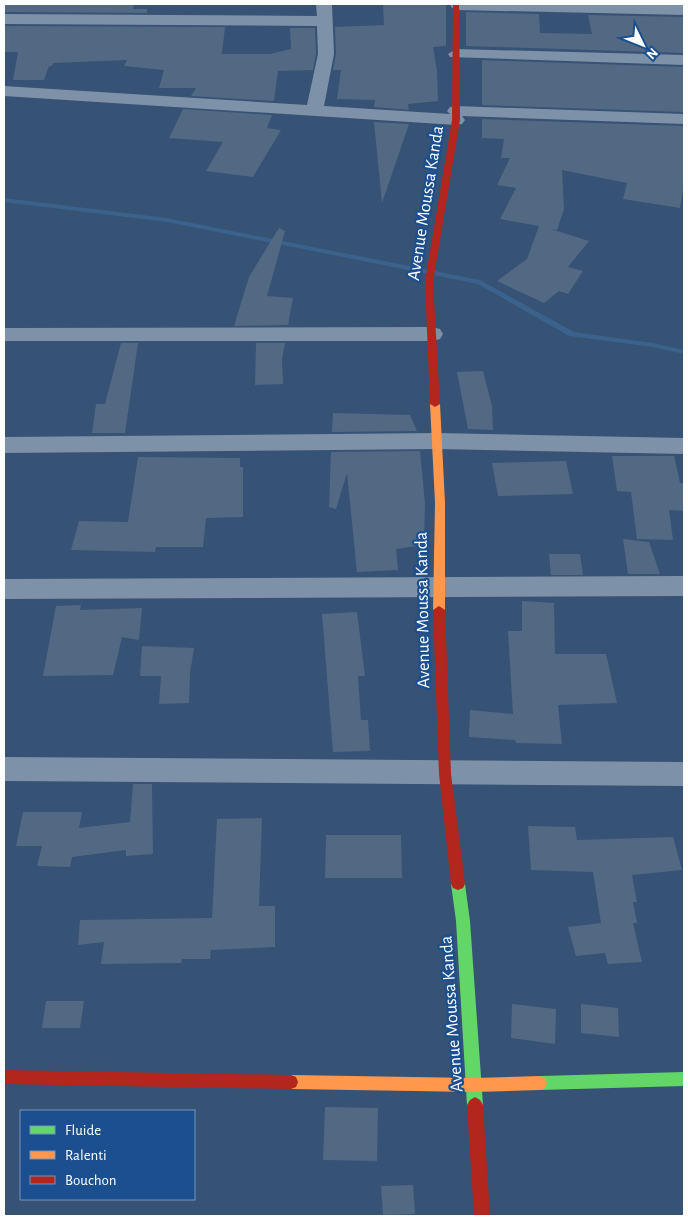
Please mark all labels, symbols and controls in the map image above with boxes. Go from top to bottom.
north arrow [618,20,668,70]
text: N [643,45,660,62]
street label: Avenue Moussa Kanda [405,124,447,282]
street label: Avenue Moussa Kanda [413,532,433,688]
street label: Avenue Moussa Kanda [438,935,466,1093]
legend [20,1110,195,1200]
text: Fluide [65,1123,101,1138]
text: Ralenti [65,1148,107,1163]
text: Bouchon [65,1173,116,1188]

